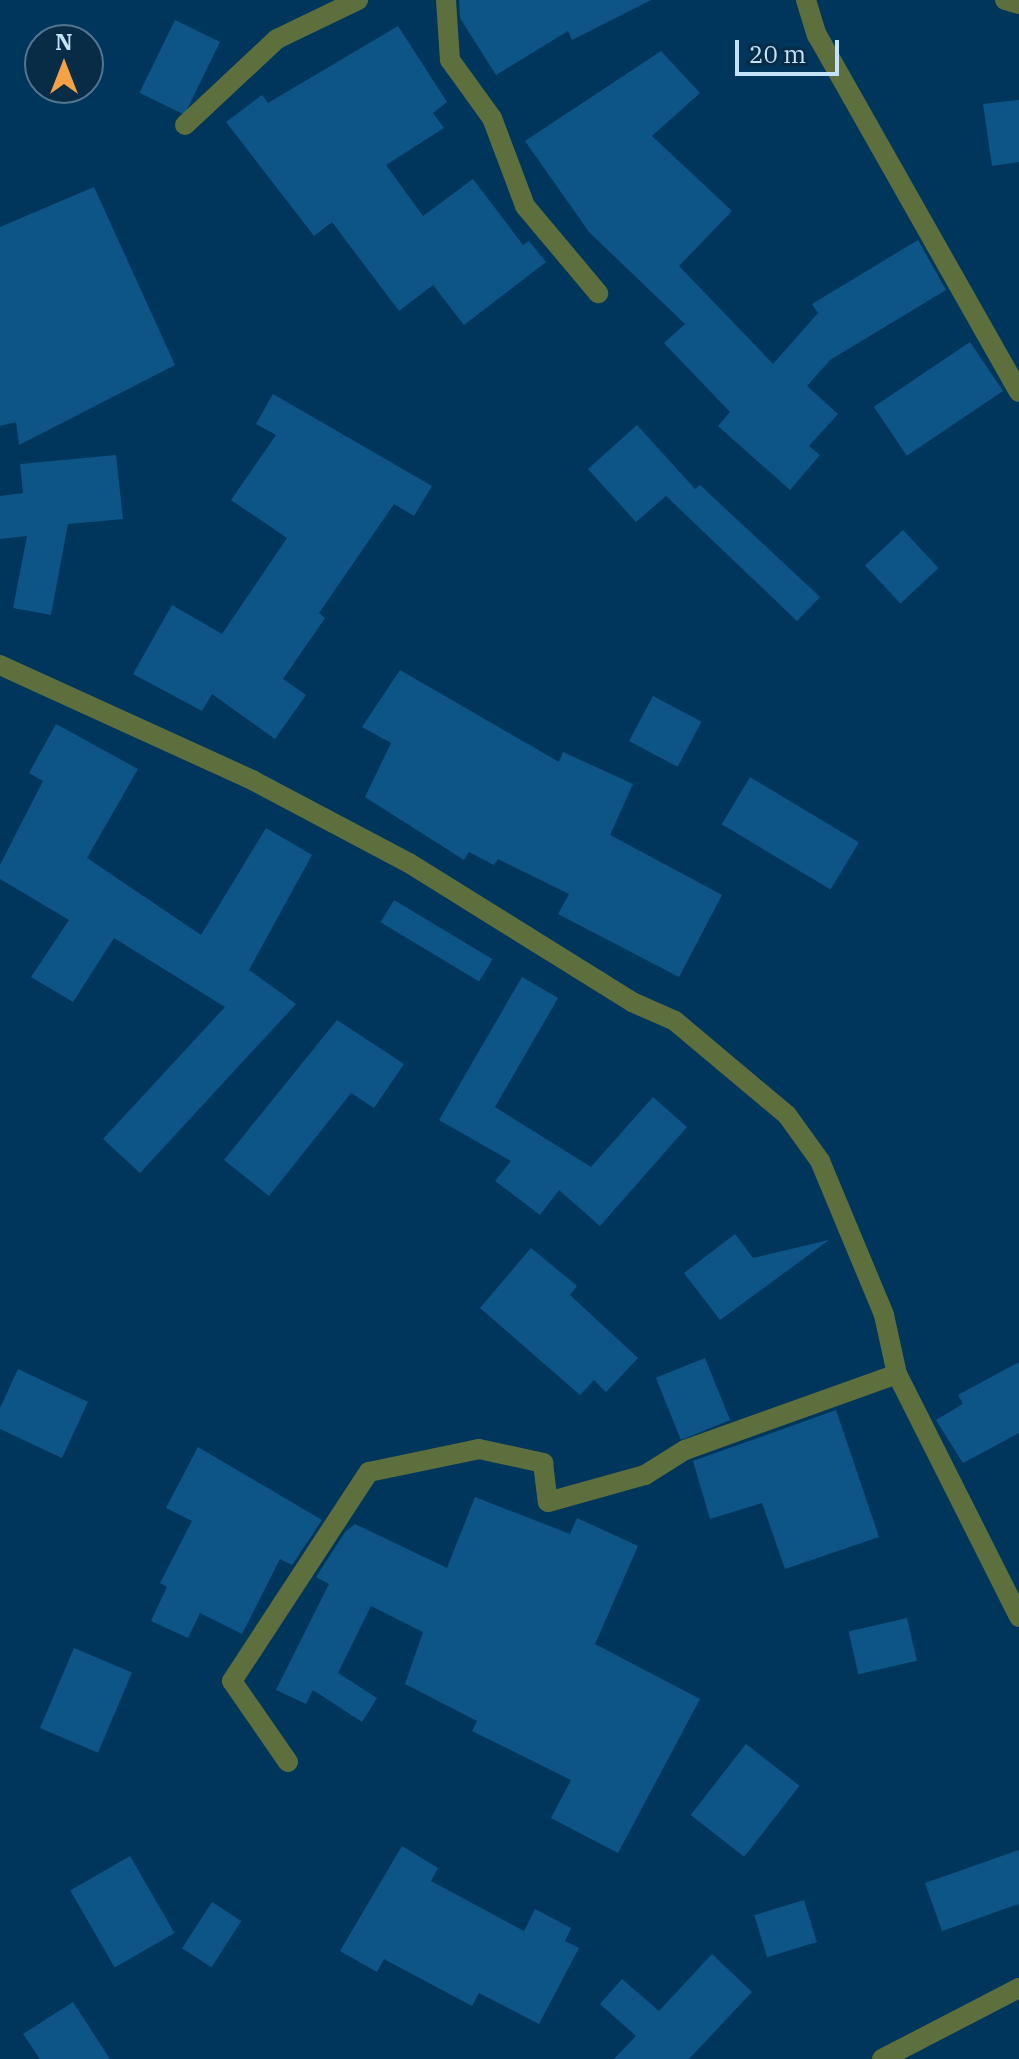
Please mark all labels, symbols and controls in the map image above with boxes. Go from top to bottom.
north arrow [24,24,104,104]
scale bar [739,24,843,74]
text: N [55,27,73,56]
text: 20 m [749,38,806,70]

